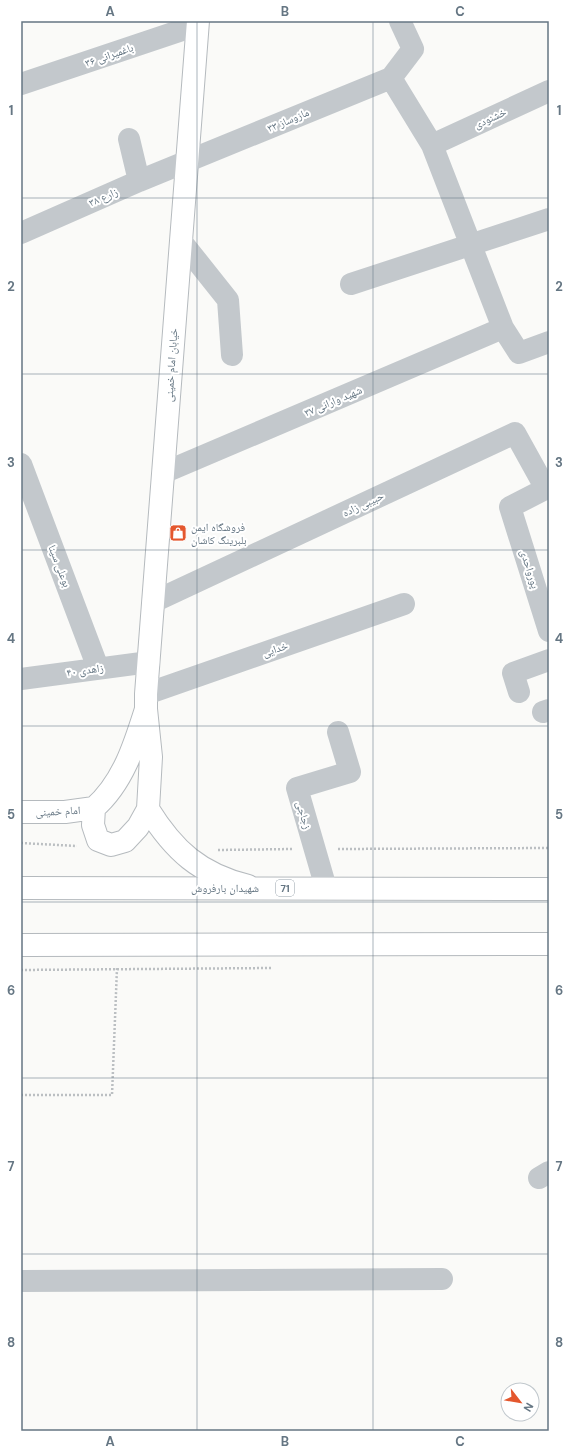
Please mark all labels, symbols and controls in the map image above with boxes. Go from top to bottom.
text: A [105,3,115,20]
text: B [281,3,289,20]
text: C [455,3,465,20]
street label: باغمیرانی ۳۶ [83,40,135,70]
text: 1 [9,102,13,119]
text: 1 [557,102,561,119]
street label: خشنودی [472,104,508,132]
street label: مازوساز ۳۳ [265,105,311,135]
street label: زارع ۳۸ [86,184,120,210]
text: 2 [7,278,15,295]
text: 2 [555,278,563,295]
street label: خیابان امام خمینی [161,328,181,402]
street label: شهید وارانی ۳۷ [302,383,364,419]
text: 3 [7,454,15,471]
text: 3 [555,454,563,471]
street label: حبیبی زاده [340,488,386,520]
place label: فروشگاه ایمن بلبرینگ کاشان [191,520,247,547]
shop icon: فروشگاه ایمن بلبرینگ کاشان [168,523,188,543]
street label: بوعلی سینا [46,543,74,589]
street label: پورواحدی [517,548,543,590]
text: 4 [7,630,15,647]
text: 4 [555,630,563,647]
street label: خدایی [260,638,290,660]
street label: زاهدی ۴۰ [66,660,104,680]
street label: زجاجی [293,799,315,831]
street label: امام خمینی [35,803,81,819]
text: 5 [7,806,15,823]
text: 5 [555,806,563,823]
road number: 71 [276,880,294,896]
street label: شهیدان بارفروش [191,881,259,895]
text: 6 [7,982,15,999]
text: 6 [555,982,563,999]
text: 7 [8,1158,15,1175]
text: 7 [556,1158,563,1175]
text: 8 [7,1334,15,1351]
text: 8 [555,1334,563,1351]
north arrow [500,1382,540,1422]
text: N [521,1400,537,1414]
text: A [105,1433,115,1450]
text: B [281,1433,289,1450]
text: C [455,1433,465,1450]

